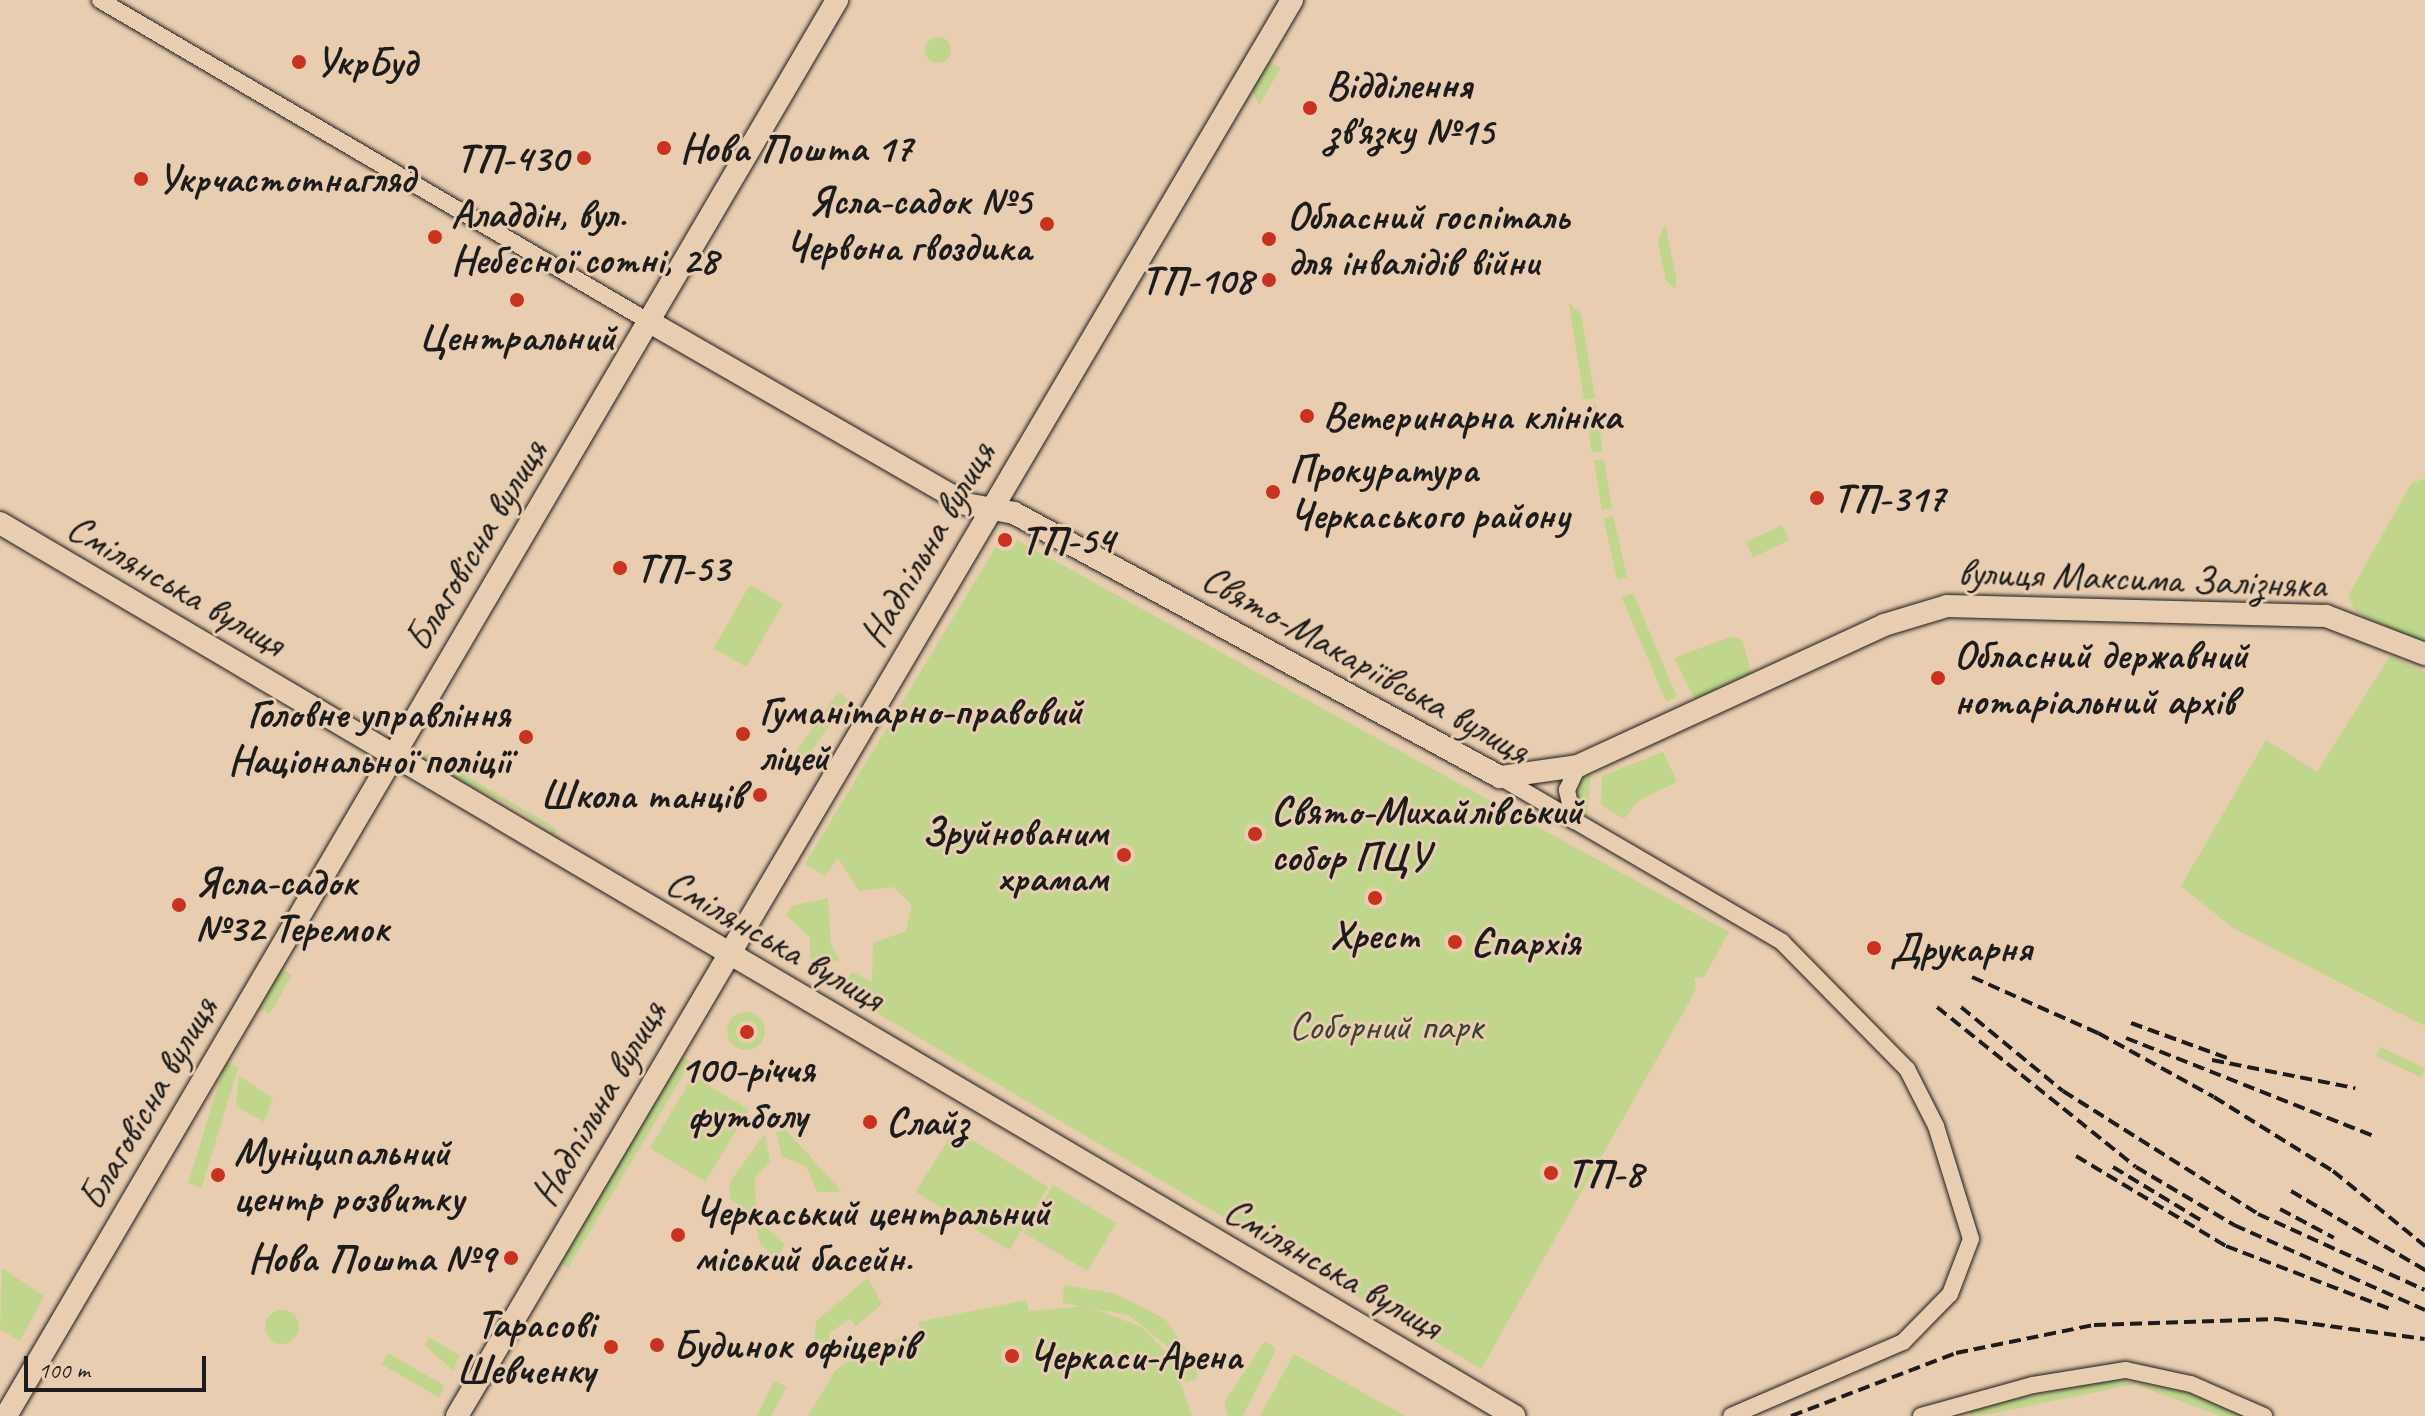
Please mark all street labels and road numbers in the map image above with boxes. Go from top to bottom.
street label: Благовісна вулиця [393,430,557,660]
street label: Надпільна вулиця [848,432,1006,656]
street label: Смілянська вулиця [58,503,294,667]
street label: вулиця Максима Залізняка [1957,548,2327,608]
street label: Свято-Макаріївська вулиця [1193,554,1539,774]
street label: Смілянська вулиця [657,858,893,1022]
street label: Благовісна вулиця [66,987,228,1219]
street label: Надпільна вулиця [519,991,677,1215]
street label: Смілянська вулиця [1215,1186,1451,1350]

